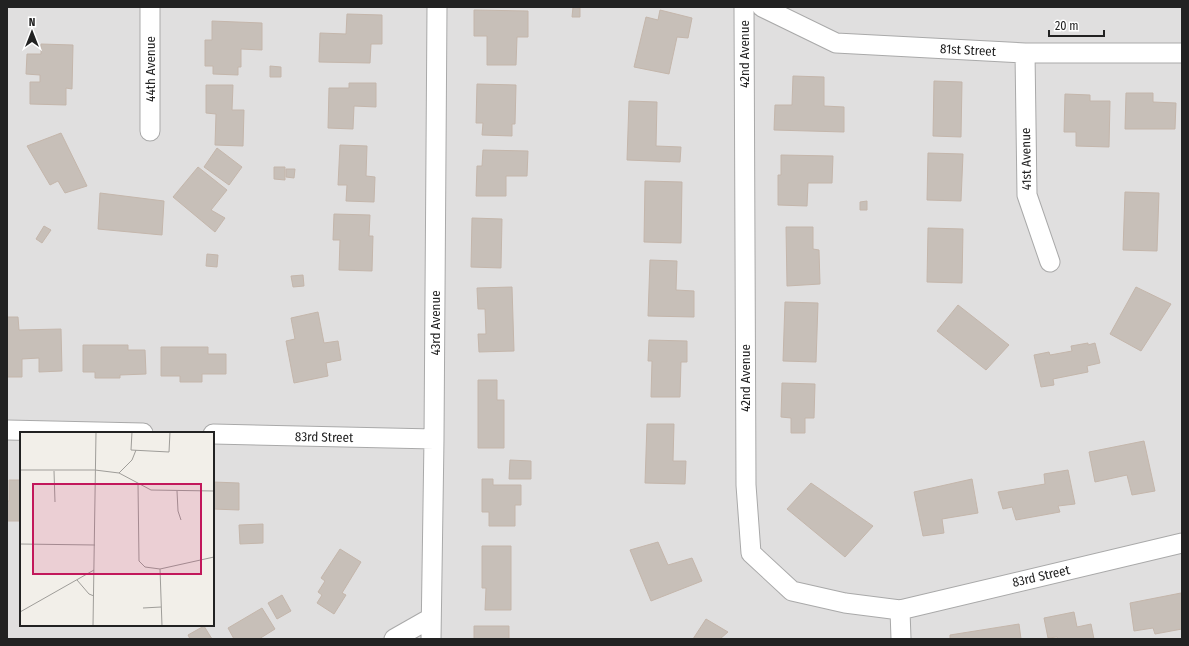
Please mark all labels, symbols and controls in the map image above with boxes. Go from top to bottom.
north arrow [12,12,52,52]
scale bar [1049,12,1104,38]
text: N [29,16,35,29]
text: 20 m [1055,19,1079,33]
street label: 42nd Avenue [737,20,752,88]
street label: 44th Avenue [143,36,158,102]
street label: 81st Street [940,41,997,59]
street label: 41st Avenue [1018,128,1034,190]
street label: 43rd Avenue [428,290,443,356]
street label: 42nd Avenue [738,344,753,412]
street label: 83rd Street [295,429,354,445]
inset map [20,432,214,626]
street label: 83rd Street [1011,562,1072,590]

